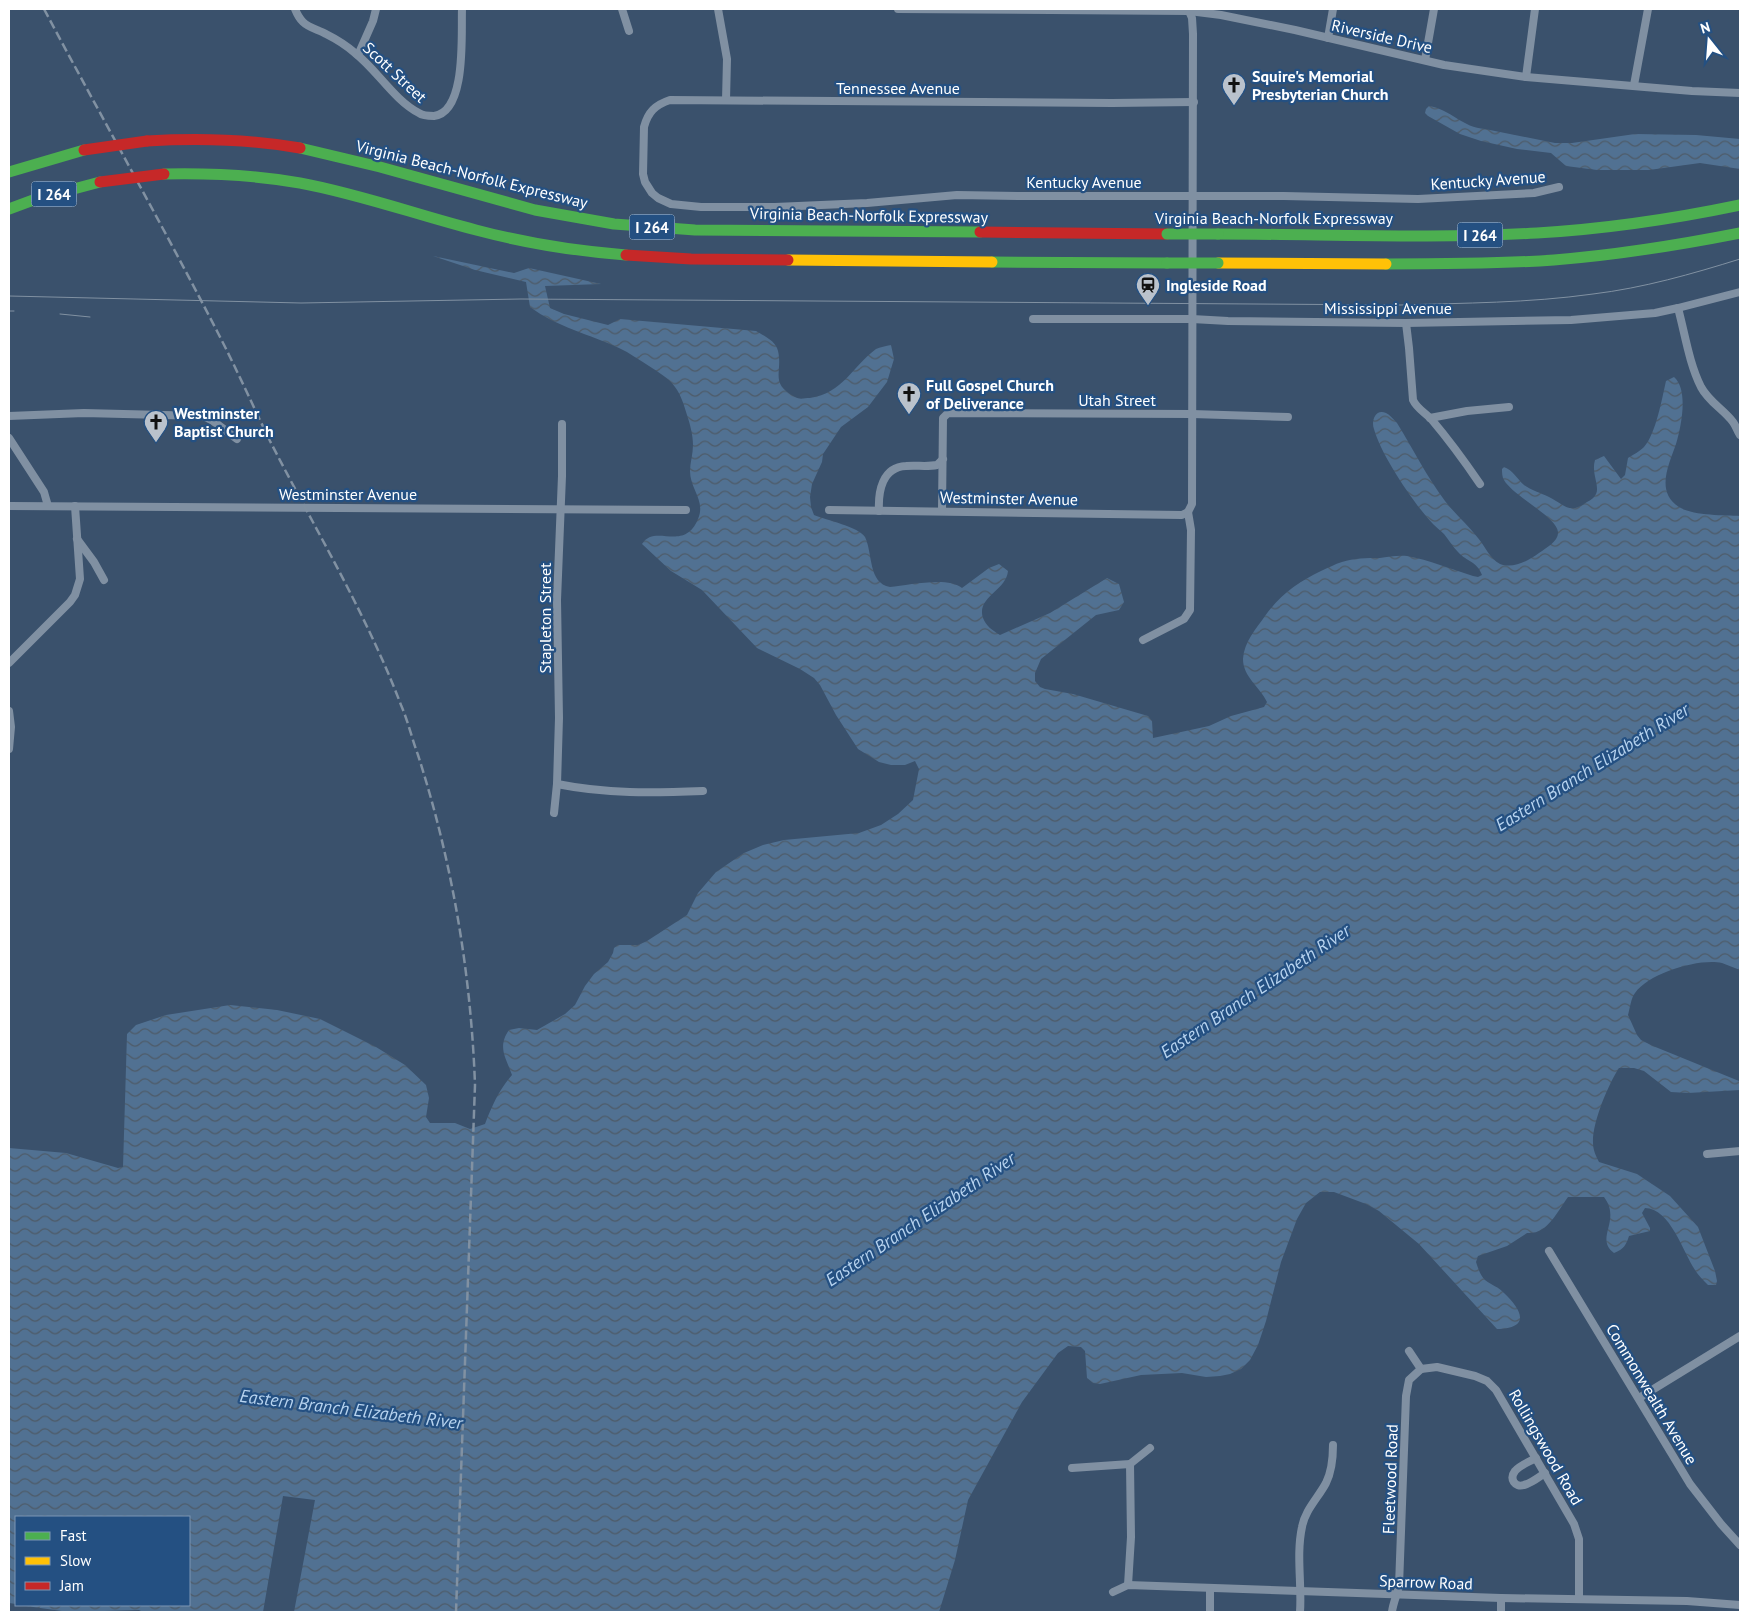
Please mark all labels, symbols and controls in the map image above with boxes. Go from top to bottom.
street label: Riverside Drive [1330,15,1434,57]
north arrow [1684,15,1734,65]
text: N [1698,18,1712,38]
street label: Scott Street [359,37,431,107]
place label: Squire's Memorial Presbyterian Church [1252,66,1389,104]
church icon: Squire's Memorial Presbyterian Church [1221,72,1247,106]
street label: Tennessee Avenue [836,78,960,98]
street label: Virginia Beach-Norfolk Expressway [353,135,590,213]
street label: Kentucky Avenue [1430,166,1546,194]
street label: Kentucky Avenue [1026,172,1142,192]
road number: I 264 [32,182,76,206]
street label: Virginia Beach-Norfolk Expressway [749,203,989,227]
street label: Virginia Beach-Norfolk Expressway [1154,208,1394,228]
road number: I 264 [630,214,674,240]
road number: I 264 [1458,222,1502,248]
station icon: Ingleside Road [1135,272,1161,306]
place label: Ingleside Road [1166,275,1267,295]
street label: Mississippi Avenue [1324,298,1452,318]
place label: Full Gospel Church of Deliverance [926,375,1054,413]
church icon: Full Gospel Church of Deliverance [896,381,922,415]
street label: Utah Street [1078,390,1156,410]
place label: Westminster Baptist Church [174,403,274,441]
church icon: Westminster Baptist Church [143,409,169,443]
street label: Westminster Avenue [279,484,417,504]
street label: Westminster Avenue [940,487,1078,509]
street label: Stapleton Street [535,562,555,674]
water label: Eastern Branch Elizabeth River [1491,697,1694,836]
water label: Eastern Branch Elizabeth River [1156,918,1355,1063]
water label: Eastern Branch Elizabeth River [821,1146,1020,1291]
street label: Commonwealth Avenue [1602,1320,1702,1468]
water label: Eastern Branch Elizabeth River [238,1384,465,1434]
street label: Rollingswood Road [1505,1385,1587,1509]
street label: Fleetwood Road [1378,1424,1402,1534]
legend [15,1516,190,1606]
text: Fast [60,1526,87,1545]
text: Slow [60,1551,91,1570]
street label: Sparrow Road [1379,1570,1473,1594]
text: Jam [59,1576,84,1595]

